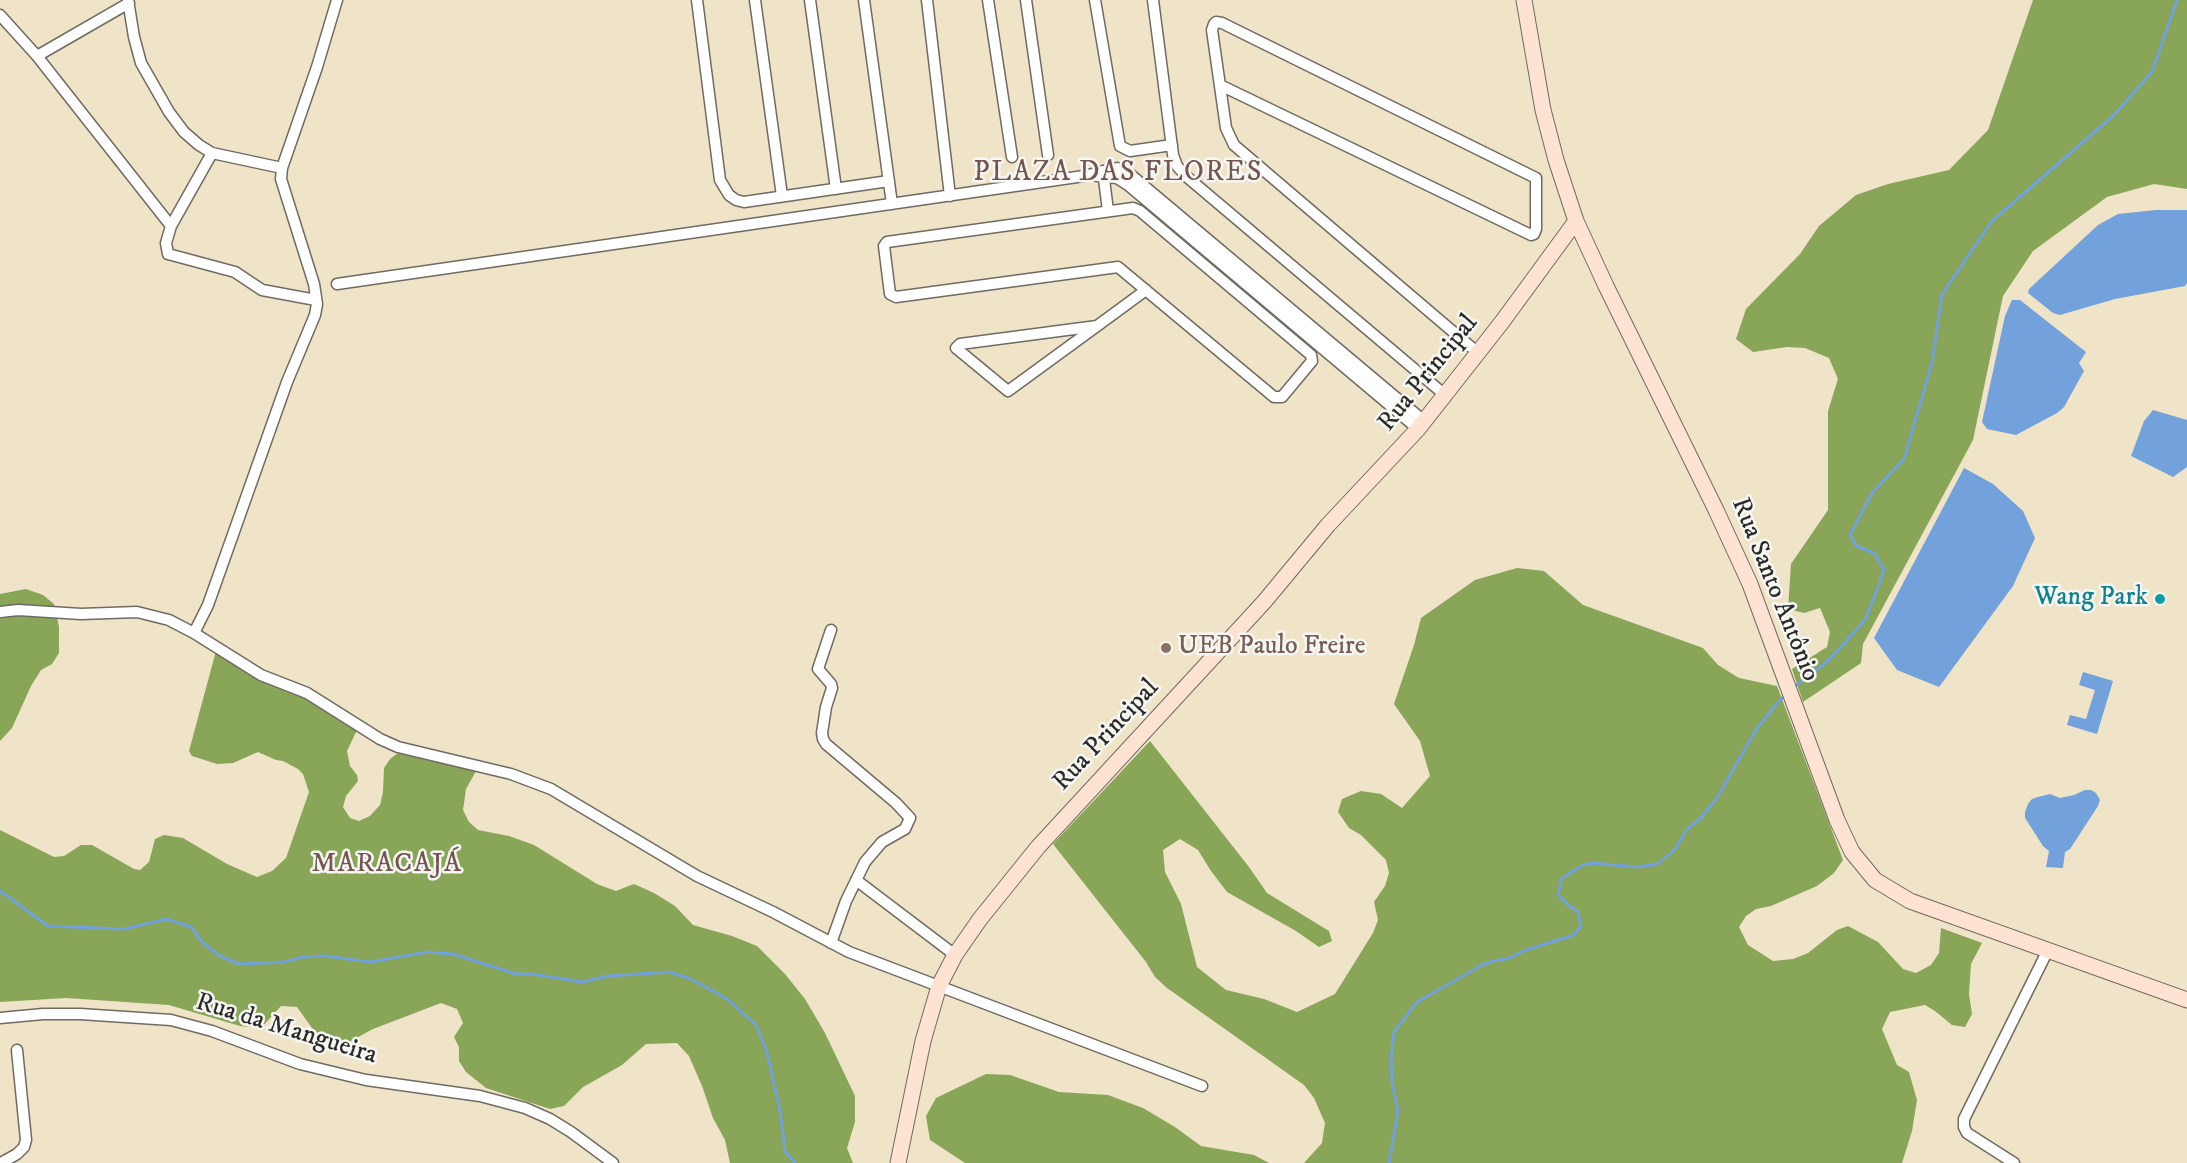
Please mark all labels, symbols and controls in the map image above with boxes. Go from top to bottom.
district label: PLAZA DAS FLORES [973,157,1263,191]
street label: Rua Principal [1372,309,1486,439]
street label: Rua Santo Antônio [1723,494,1825,686]
place label: Wang Park [2034,583,2148,615]
marker: Wang Park [2153,592,2167,606]
place label: UEB Paulo Freire [1178,632,1365,664]
marker: UEB Paulo Freire [1159,641,1173,655]
street label: Rua Principal [1047,674,1167,798]
district label: MARACAJÁ [311,849,463,881]
street label: Rua da Mangueira [192,988,380,1072]

